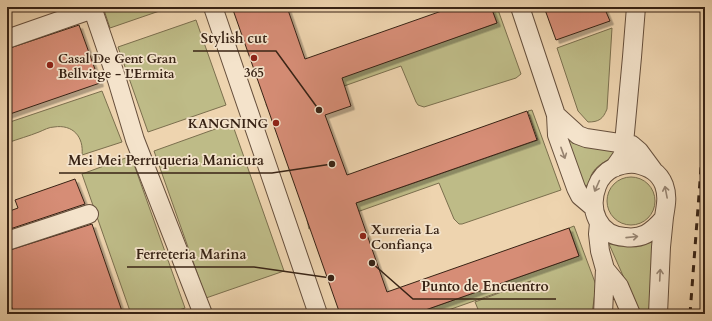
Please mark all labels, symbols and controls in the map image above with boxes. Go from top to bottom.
callout: Stylish cut [193,25,276,51]
text: Stylish cut [201,29,267,48]
place label: Casal De Gent Gran Bellvitge - L'Ermita [58,50,177,83]
marker: 365 [249,53,259,63]
marker: Casal De Gent Gran Bellvitge - L'Ermita [45,60,55,70]
place label: 365 [244,64,264,82]
place label: KANGNING [188,115,268,133]
marker: KANGNING [271,118,281,128]
one-way arrow [560,146,568,158]
callout: Mei Mei Perruqueria Manicura [59,147,272,173]
text: Mei Mei Perruqueria Manicura [68,151,264,170]
one-way arrow [593,180,601,192]
one-way arrow [661,186,669,199]
place label: Xurreria La Confiança [371,221,440,254]
marker: Xurreria La Confiança [358,231,368,241]
one-way arrow [625,233,638,240]
callout: Ferreteria Marina [127,241,254,267]
text: Ferreteria Marina [136,245,246,264]
one-way arrow [656,269,663,282]
callout: Punto de Encuentro [413,273,556,299]
text: Punto de Encuentro [421,277,549,296]

